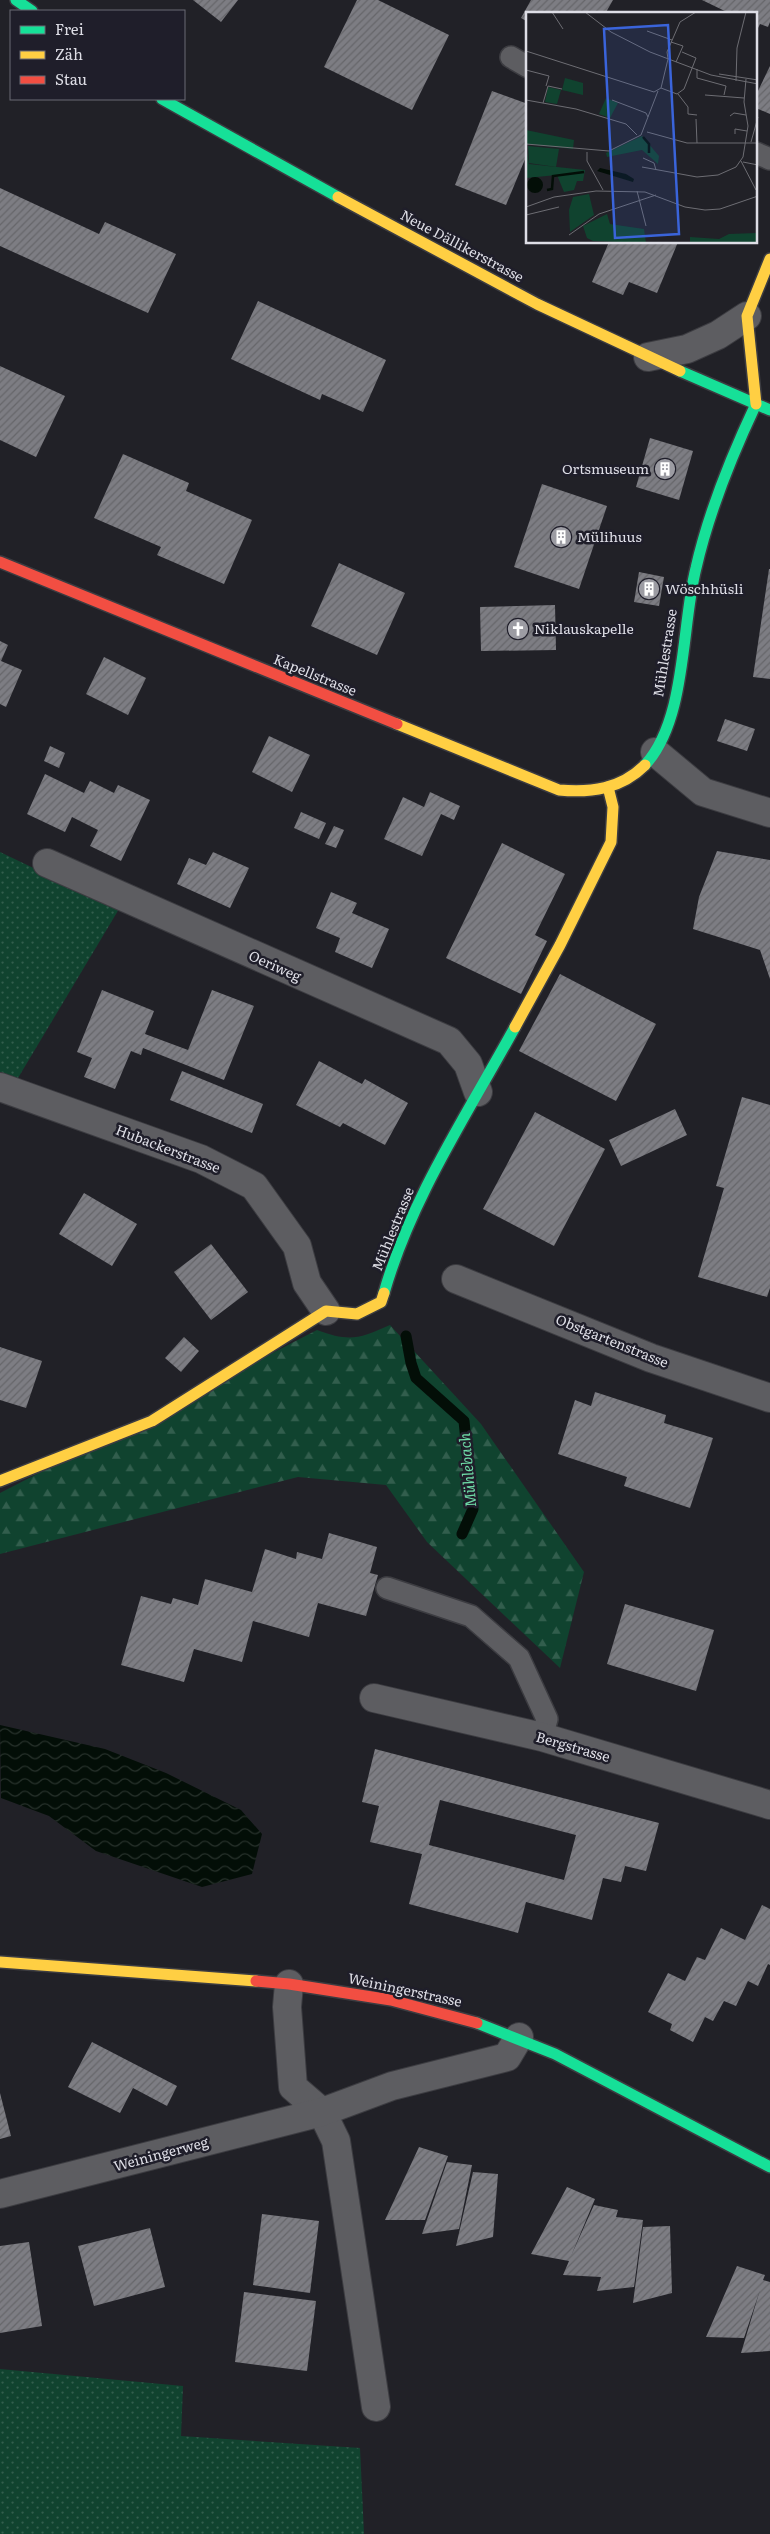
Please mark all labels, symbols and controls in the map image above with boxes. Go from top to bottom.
legend [10,10,185,100]
inset map [526,12,758,244]
text: Frei [55,17,84,40]
text: Zäh [55,42,83,65]
text: Stau [55,67,87,90]
street label: Neue Dällikerstrasse [397,204,528,286]
building icon: Ortsmuseum [653,457,677,481]
place label: Ortsmuseum [562,458,649,478]
building icon: Mülihuus [549,525,573,549]
place label: Mülihuus [577,526,642,546]
building icon: Wöschhüsli [637,577,661,601]
place label: Wöschhüsli [665,578,744,598]
street label: Mühlestrasse [647,607,681,698]
church icon: Niklauskapelle [506,617,530,641]
place label: Niklauskapelle [534,618,634,638]
street label: Kapellstrasse [271,648,360,700]
street label: Oeriweg [246,945,305,986]
street label: Hubackerstrasse [113,1119,224,1177]
street label: Mühlestrasse [366,1184,418,1274]
street label: Obstgartenstrasse [553,1308,672,1372]
water label: Mühlebach [452,1432,481,1508]
street label: Bergstrasse [534,1726,613,1766]
street label: Weiningerstrasse [346,1967,464,2011]
street label: Weiningerweg [111,2131,211,2175]

